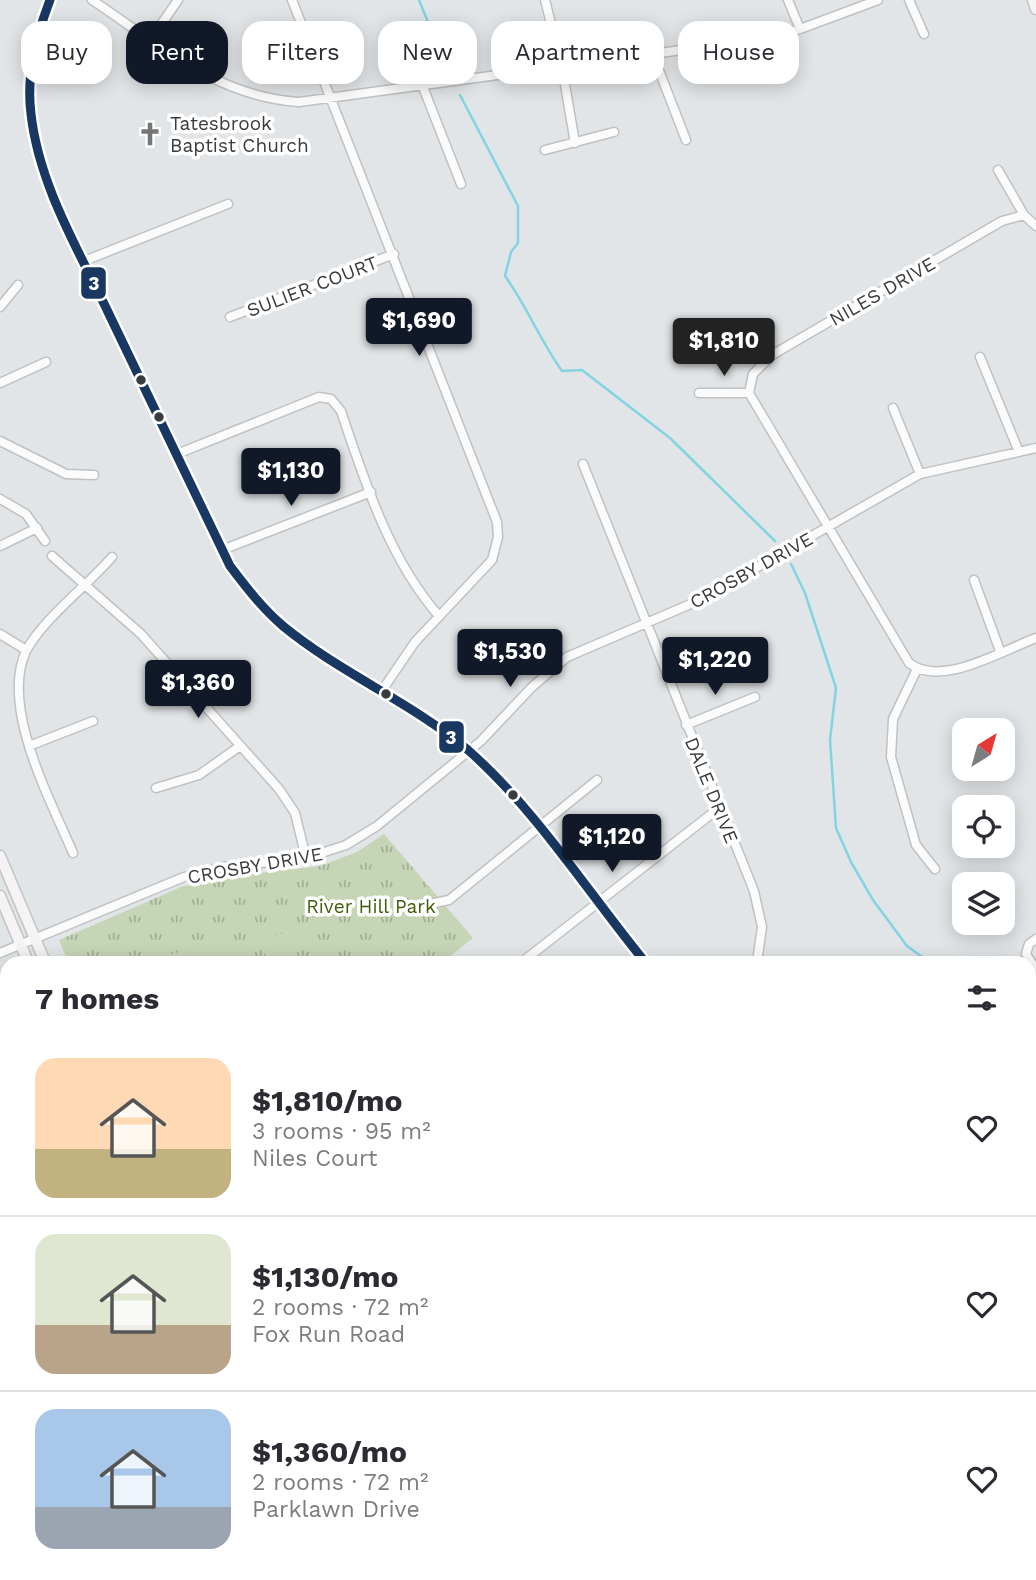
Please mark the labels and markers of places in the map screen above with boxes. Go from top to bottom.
place label: Tatesbrook Baptist Church [170,112,309,157]
church icon: Tatesbrook Baptist Church [136,120,164,148]
pin: $1,690 [362,298,476,358]
pin: $1,810 [667,318,781,378]
unlabelled marker [134,373,148,387]
unlabelled marker [152,410,166,424]
pin: $1,130 [234,448,348,508]
pin: $1,530 [453,630,567,689]
pin: $1,220 [658,638,772,697]
pin: $1,360 [141,660,255,720]
unlabelled marker [379,687,393,701]
unlabelled marker [506,788,520,802]
pin: $1,120 [555,814,669,874]

